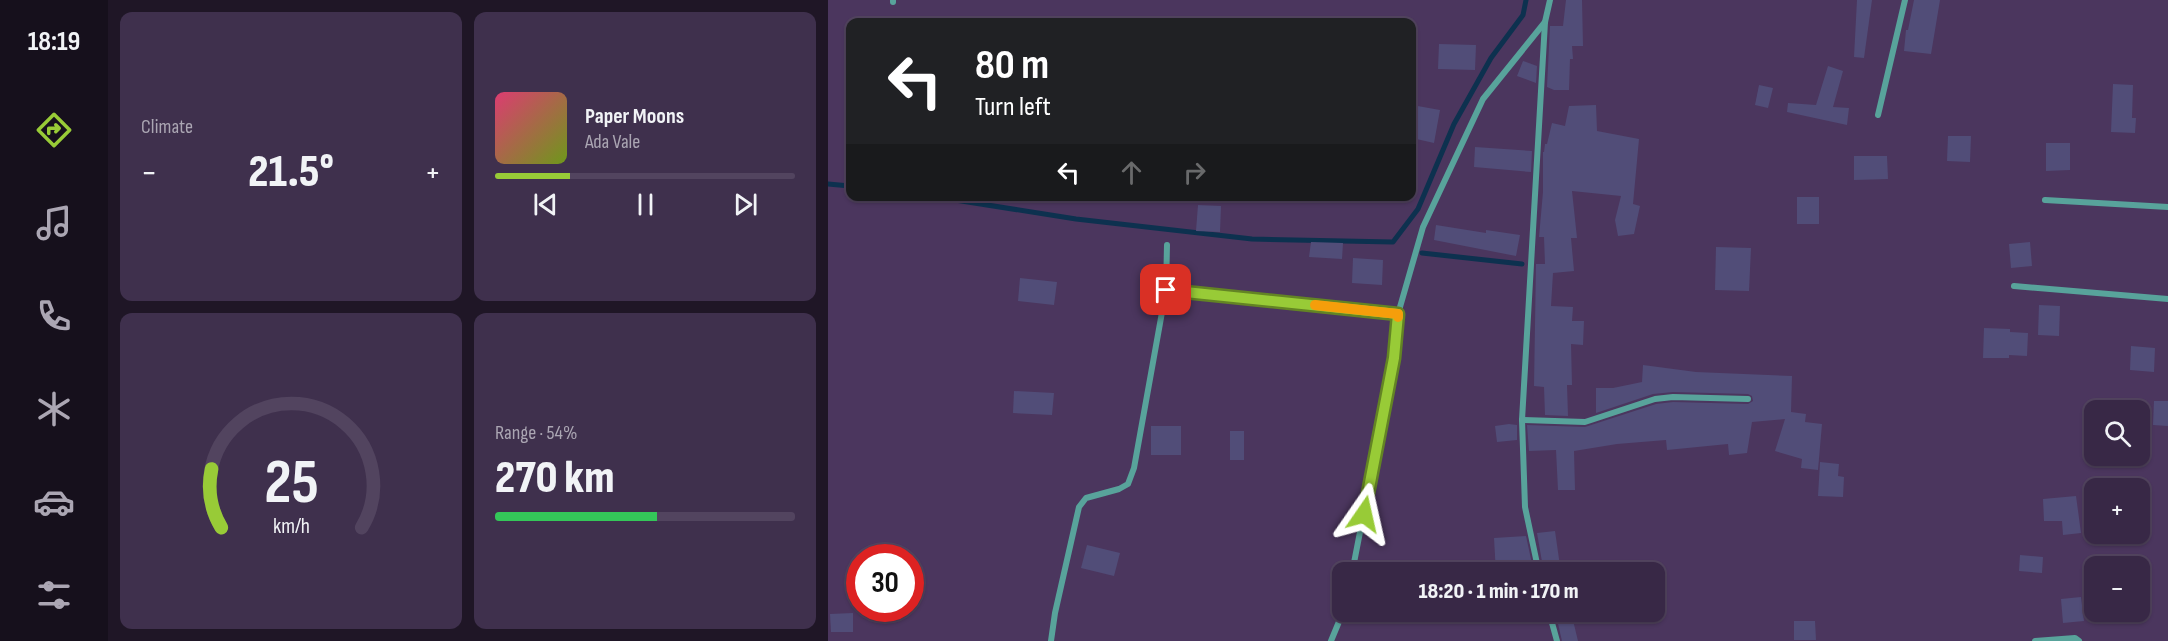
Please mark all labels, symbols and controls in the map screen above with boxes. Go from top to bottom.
text: 18:19 [28,26,80,58]
text: 80 m [975,40,1049,91]
icon: left [876,42,954,120]
text: Turn left [975,91,1051,123]
text: Paper Moons [585,103,684,130]
icon: directions [33,109,75,151]
text: Climate [141,115,193,139]
text: Ada Vale [585,130,640,154]
text: 21.5° [248,145,334,200]
text: − [141,153,157,193]
text: + [425,153,441,193]
icon: left [1052,156,1085,189]
icon: ahead [1115,156,1148,189]
icon: right [1178,156,1211,189]
icon: previous [529,188,562,221]
icon: pause [629,188,662,221]
icon: next [729,188,762,221]
icon: music [33,202,75,244]
pin [1140,264,1191,315]
icon: arrive [1149,273,1182,306]
icon: phone [33,295,75,337]
icon: climate [33,388,75,430]
map controls [2084,400,2150,622]
button: search [2084,400,2150,466]
text: Range · 54% [495,421,577,445]
text: 25 [264,446,318,521]
text: 270 km [495,451,614,506]
button: + [2084,478,2150,544]
icon: car [33,481,75,523]
position arrow [1332,482,1396,546]
text: km/h [272,514,310,539]
speed limit sign: 30 [846,544,924,622]
button: − [2084,556,2150,622]
icon: filters [33,574,75,616]
text: 18:20 · 1 min · 170 m [1419,578,1578,605]

